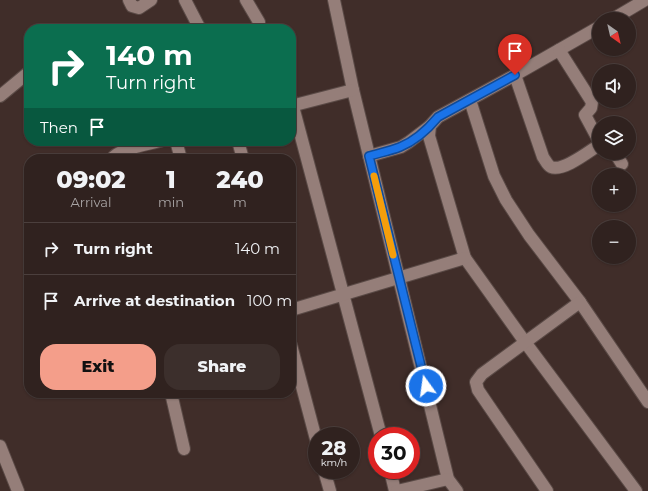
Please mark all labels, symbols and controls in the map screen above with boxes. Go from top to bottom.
north arrow [592,12,636,56]
map controls [592,12,636,264]
pin [498,34,532,75]
text: 140 m [106,38,193,72]
icon: right [40,40,92,92]
icon: arrive [504,40,526,62]
button: sound [592,64,636,108]
text: Turn right [106,72,196,94]
icon: arrive [86,116,108,138]
button: layers [592,116,636,160]
text: Then [40,118,78,137]
text: 09:02 [56,165,126,194]
text: 1 [166,165,176,194]
text: 240 [216,165,264,194]
button: + [592,168,636,212]
text: Arrival [70,194,111,210]
text: min [158,194,184,210]
text: m [233,194,247,210]
button: − [592,220,636,264]
icon: right [40,238,62,260]
text: Turn right [74,239,153,258]
text: 140 m [235,239,280,258]
icon: arrive [40,290,62,312]
text: Arrive at destination [74,291,235,310]
text: 100 m [247,291,292,310]
button: Exit [40,344,156,390]
button: Share [164,344,280,390]
position arrow [405,365,447,407]
speed limit sign: 30 [368,427,420,479]
text: 28 [322,436,347,460]
text: km/h [321,456,347,469]

